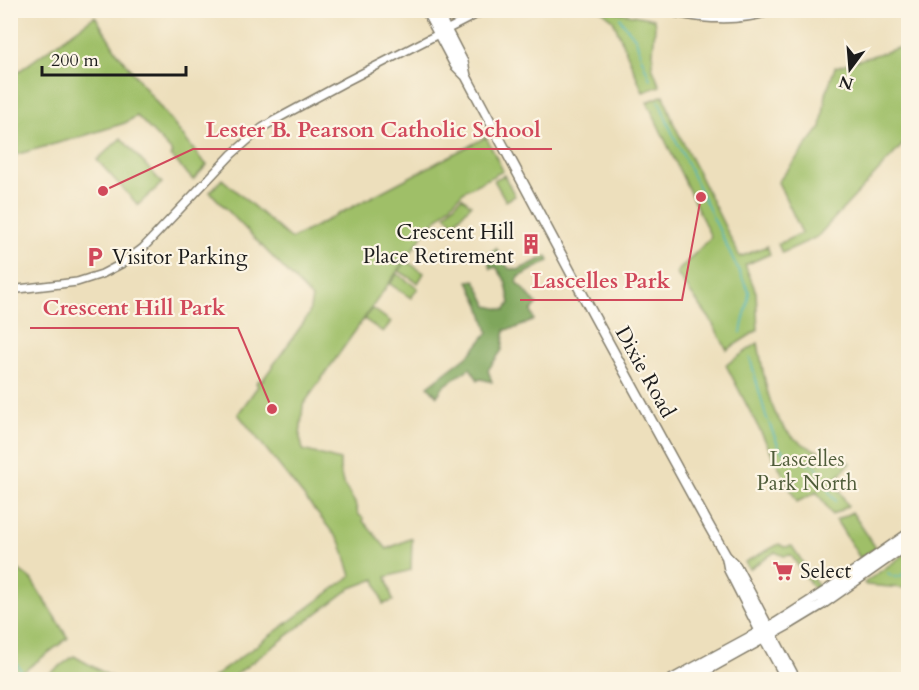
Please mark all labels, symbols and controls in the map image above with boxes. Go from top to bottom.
scale bar [42,39,186,77]
north arrow [820,39,880,99]
text: 200 m [51,48,99,73]
text: N [836,70,856,95]
callout: Lester B. Pearson Catholic School [193,109,552,149]
text: Lester B. Pearson Catholic School [205,115,541,145]
place label: Crescent Hill Place Retirement [363,218,514,271]
building icon: Crescent Hill Place Retirement [519,232,543,256]
place label: Visitor Parking [112,243,248,272]
parking icon: Visitor Parking [83,245,107,269]
callout: Lascelles Park [520,260,682,300]
text: Lascelles Park [532,266,671,296]
callout: Crescent Hill Park [30,288,238,328]
text: Crescent Hill Park [42,293,226,323]
street label: Dixie Road [608,321,682,423]
park label: Lascelles Park North [756,445,858,498]
place label: Select [800,557,852,586]
supermarket icon: Select [771,559,795,583]

